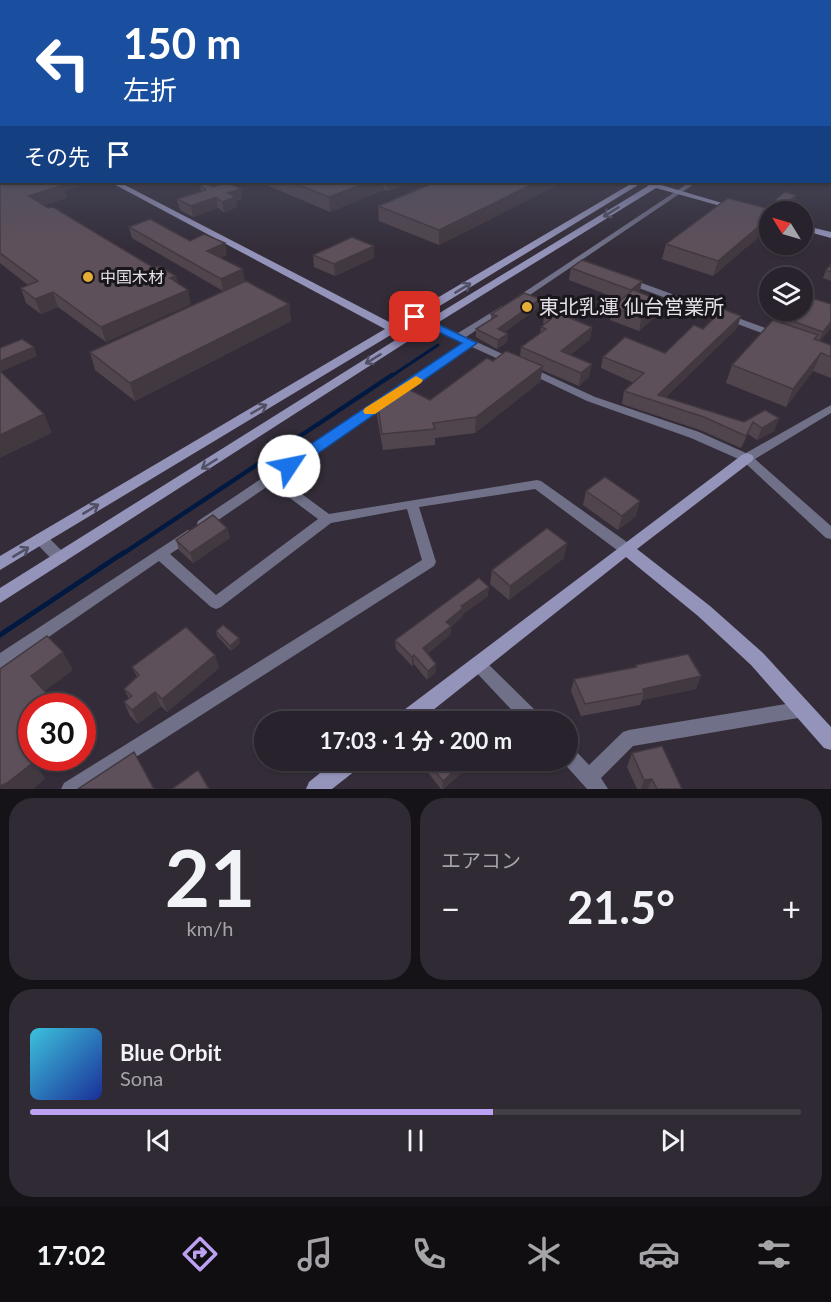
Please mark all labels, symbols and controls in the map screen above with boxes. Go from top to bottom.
text: 150 m [123,18,241,68]
icon: left [24,24,102,102]
text: 左折 [123,73,177,106]
icon: arrive [102,138,135,171]
text: その先 [24,143,90,170]
north arrow [759,201,813,255]
map controls [759,201,813,321]
one-way arrow [603,207,620,219]
place label: 中国木材 [100,267,164,286]
button: layers [759,267,813,321]
marker: 中国木材 [81,270,95,284]
one-way arrow [454,282,471,294]
pin [389,291,440,342]
place label: 東北乳運 仙台営業所 [539,294,724,318]
icon: arrive [398,300,431,333]
marker: 東北乳運 仙台営業所 [520,300,534,314]
one-way arrow [366,353,382,365]
one-way arrow [250,403,267,415]
position arrow [257,434,321,498]
one-way arrow [201,458,218,470]
one-way arrow [82,503,99,515]
one-way arrow [12,545,29,557]
speed limit sign: 30 [18,693,96,771]
text: 17:03 · 1 分 · 200 m [320,727,512,754]
text: 21 [165,830,255,924]
text: エアコン [441,848,521,872]
text: 21.5° [567,880,675,934]
text: − [441,888,460,928]
text: + [782,888,801,928]
text: km/h [187,916,233,940]
text: Blue Orbit [120,1039,221,1066]
text: Sona [120,1066,163,1090]
icon: previous [142,1124,175,1157]
icon: pause [399,1124,432,1157]
icon: next [656,1124,689,1157]
icon: directions [179,1233,221,1275]
icon: music [294,1233,336,1275]
icon: phone [408,1233,450,1275]
icon: climate [523,1233,565,1275]
icon: car [638,1233,680,1275]
icon: filters [753,1233,795,1275]
text: 17:02 [36,1238,106,1271]

